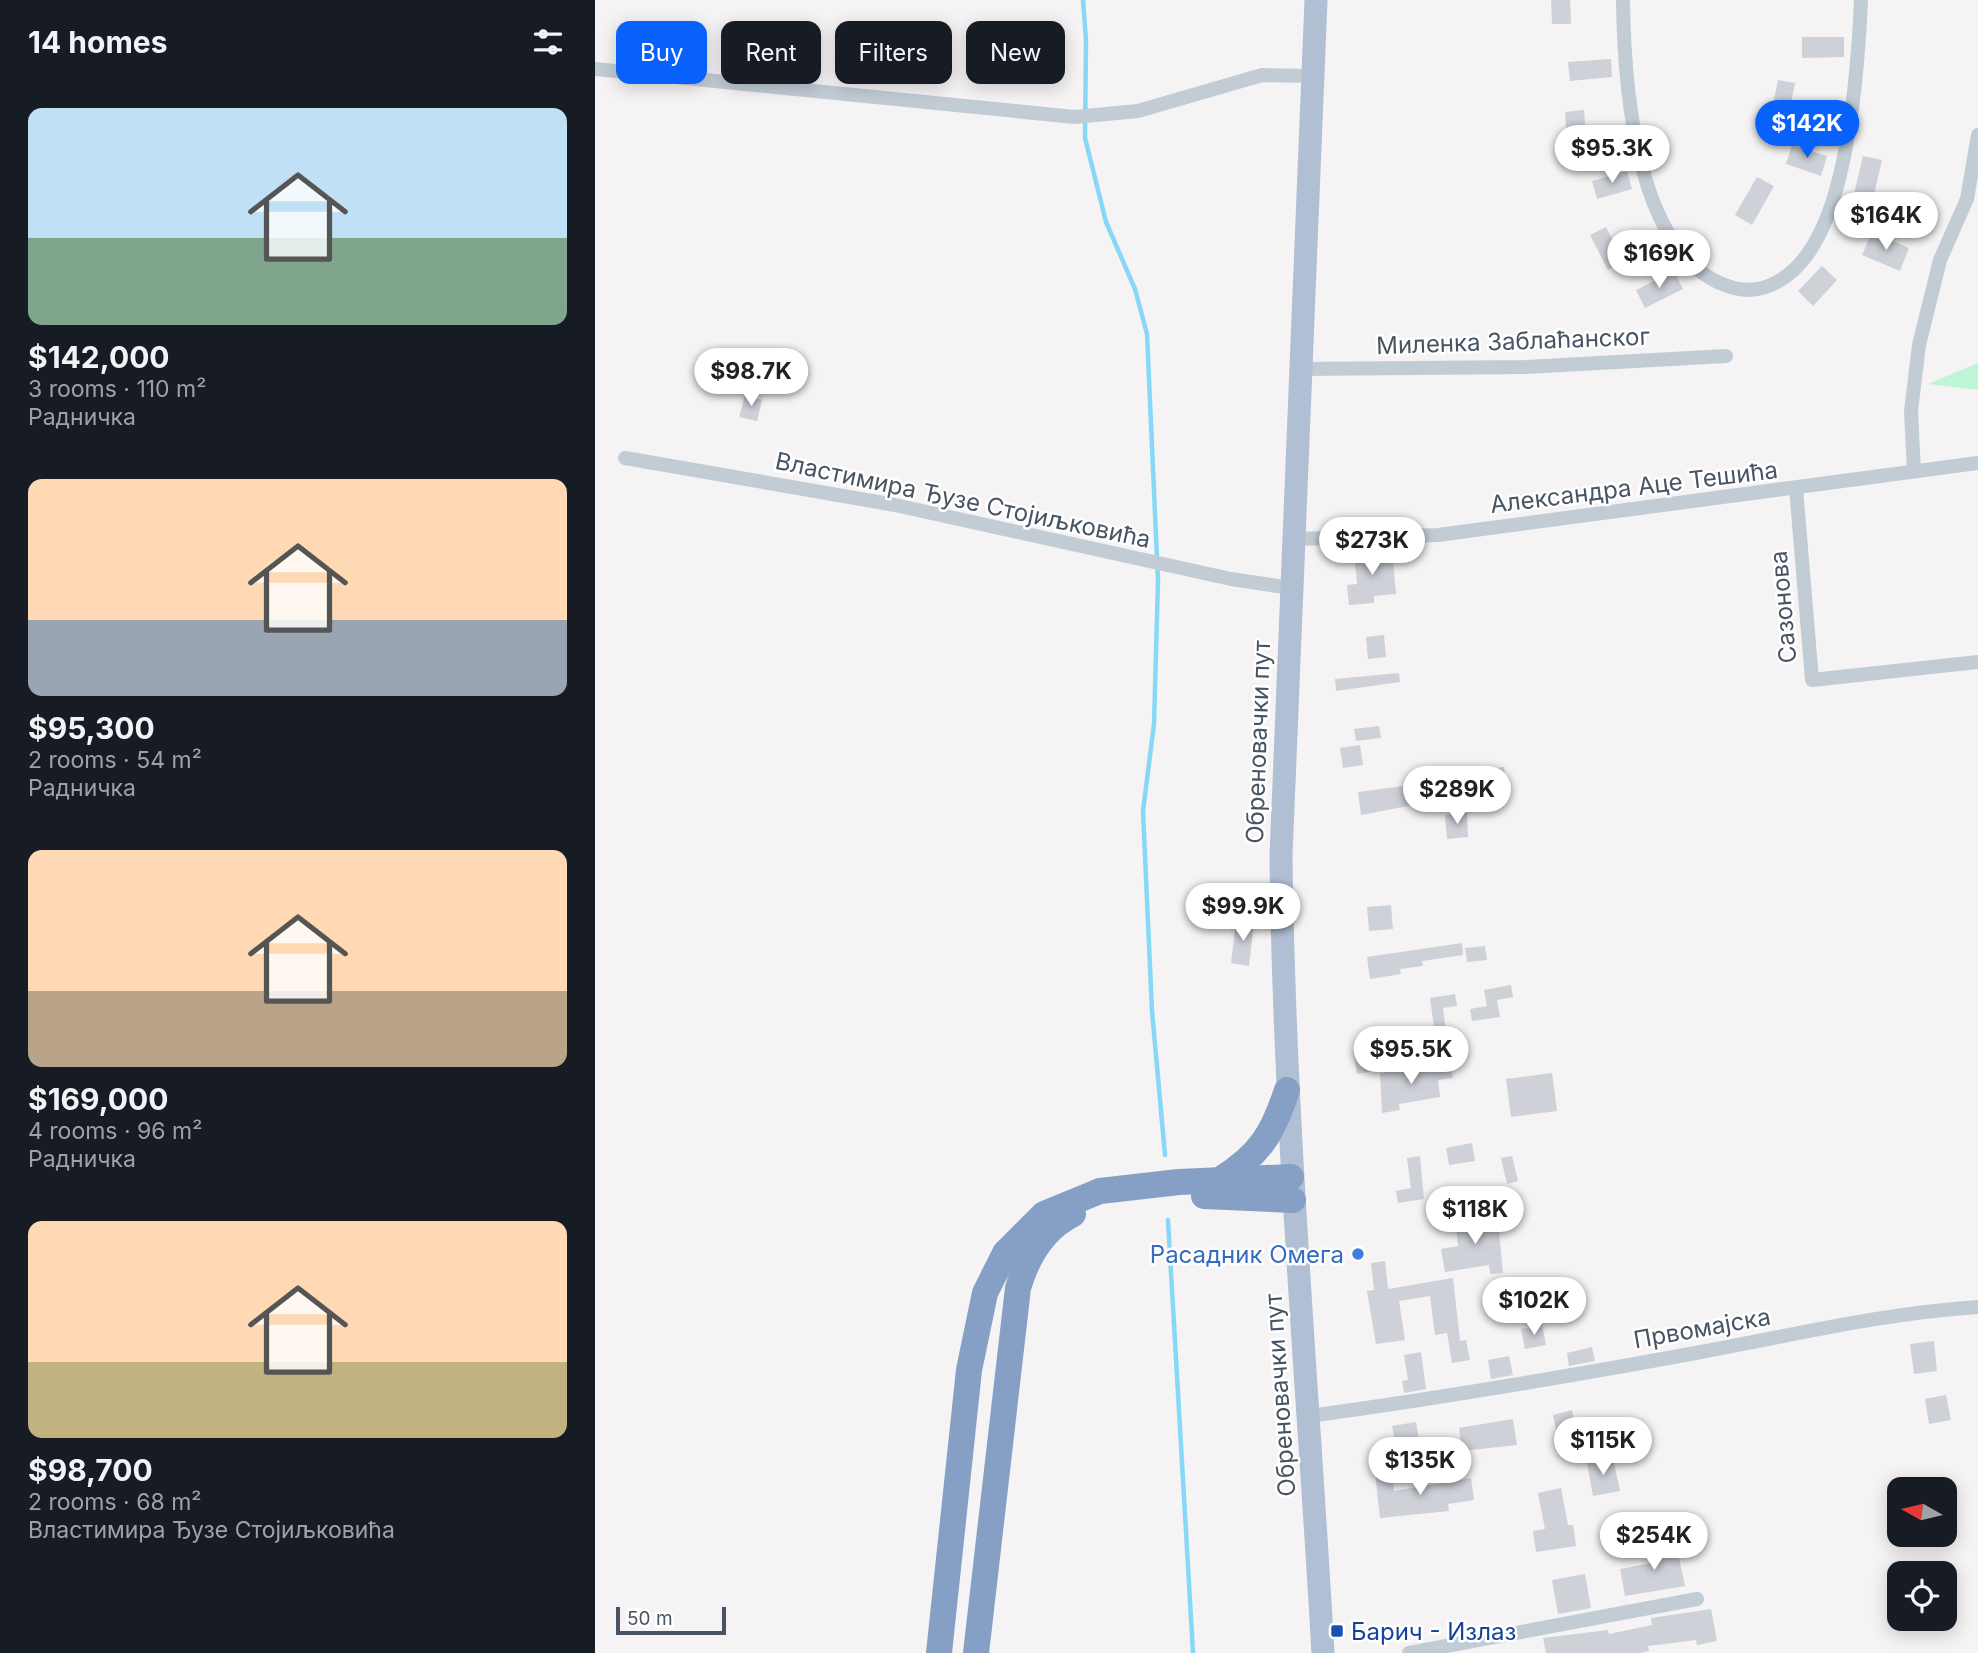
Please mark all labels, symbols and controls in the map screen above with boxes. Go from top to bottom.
chip: Buy [616,21,707,84]
chip: Rent [721,21,821,84]
chip: Filters [835,21,952,84]
chip: New [966,21,1065,84]
icon: filters [529,23,567,61]
text: 14 homes [28,24,167,60]
pin: $142K [1758,100,1856,160]
text: $142K [1771,109,1843,137]
pin: $95.3K [1555,125,1669,185]
text: $95.3K [1571,134,1653,162]
icon: home [235,154,361,280]
pin: $164K [1837,192,1935,252]
text: $164K [1850,201,1922,229]
pin: $169K [1610,230,1708,290]
text: $169K [1623,239,1695,267]
street label: Миленка Заблаћанског [1376,322,1650,360]
text: $142,000 [28,339,170,375]
pin: $98.7K [694,348,808,408]
text: $98.7K [710,357,792,385]
text: 3 rooms · 110 m² [28,375,206,403]
text: Радничка [28,403,136,431]
street label: Властимира Ђузе Стојиљковића [773,446,1153,554]
street label: Александра Аце Тешића [1489,455,1779,519]
pin: $273K [1323,518,1421,577]
icon: home [235,525,361,651]
text: $273K [1335,526,1409,554]
street label: Сазонова [1764,550,1802,664]
street label: Обреновачки пут [1240,640,1276,844]
text: $95,300 [28,710,155,746]
text: 2 rooms · 54 m² [28,746,202,774]
pin: $289K [1408,766,1506,826]
text: Радничка [28,774,136,802]
text: $289K [1419,775,1495,803]
pin: $99.9K [1186,884,1300,943]
text: $99.9K [1201,892,1285,920]
icon: home [235,896,361,1022]
pin: $95.5K [1354,1026,1468,1086]
text: $95.5K [1370,1035,1452,1063]
text: $169,000 [28,1081,169,1117]
text: 4 rooms · 96 m² [28,1117,202,1145]
text: Радничка [28,1145,136,1173]
pin: $118K [1426,1186,1524,1246]
text: $118K [1442,1195,1508,1223]
place label: Расадник Омега [1150,1240,1344,1269]
marker: Расадник Омега [1350,1246,1366,1262]
icon: home [235,1267,361,1393]
pin: $102K [1485,1278,1583,1337]
text: $102K [1498,1286,1570,1314]
street label: Обреновачки пут [1258,1293,1302,1497]
street label: Првомајска [1631,1302,1773,1354]
pin: $115K [1554,1418,1652,1477]
text: $115K [1570,1426,1636,1454]
pin: $135K [1371,1438,1469,1497]
text: $135K [1384,1446,1456,1474]
text: $98,700 [28,1452,153,1488]
north arrow [1887,1477,1957,1547]
map controls [1887,1477,1957,1631]
text: 2 rooms · 68 m² [28,1488,201,1516]
pin: $254K [1605,1512,1703,1572]
text: Властимира Ђузе Стојиљковића [28,1516,395,1544]
text: $254K [1616,1521,1692,1549]
button: locate [1887,1561,1957,1631]
scale bar [616,1604,726,1636]
text: 50 m [627,1607,673,1630]
place label: Барич - Излаз [1351,1617,1516,1646]
marker: Барич - Излаз [1329,1623,1345,1639]

